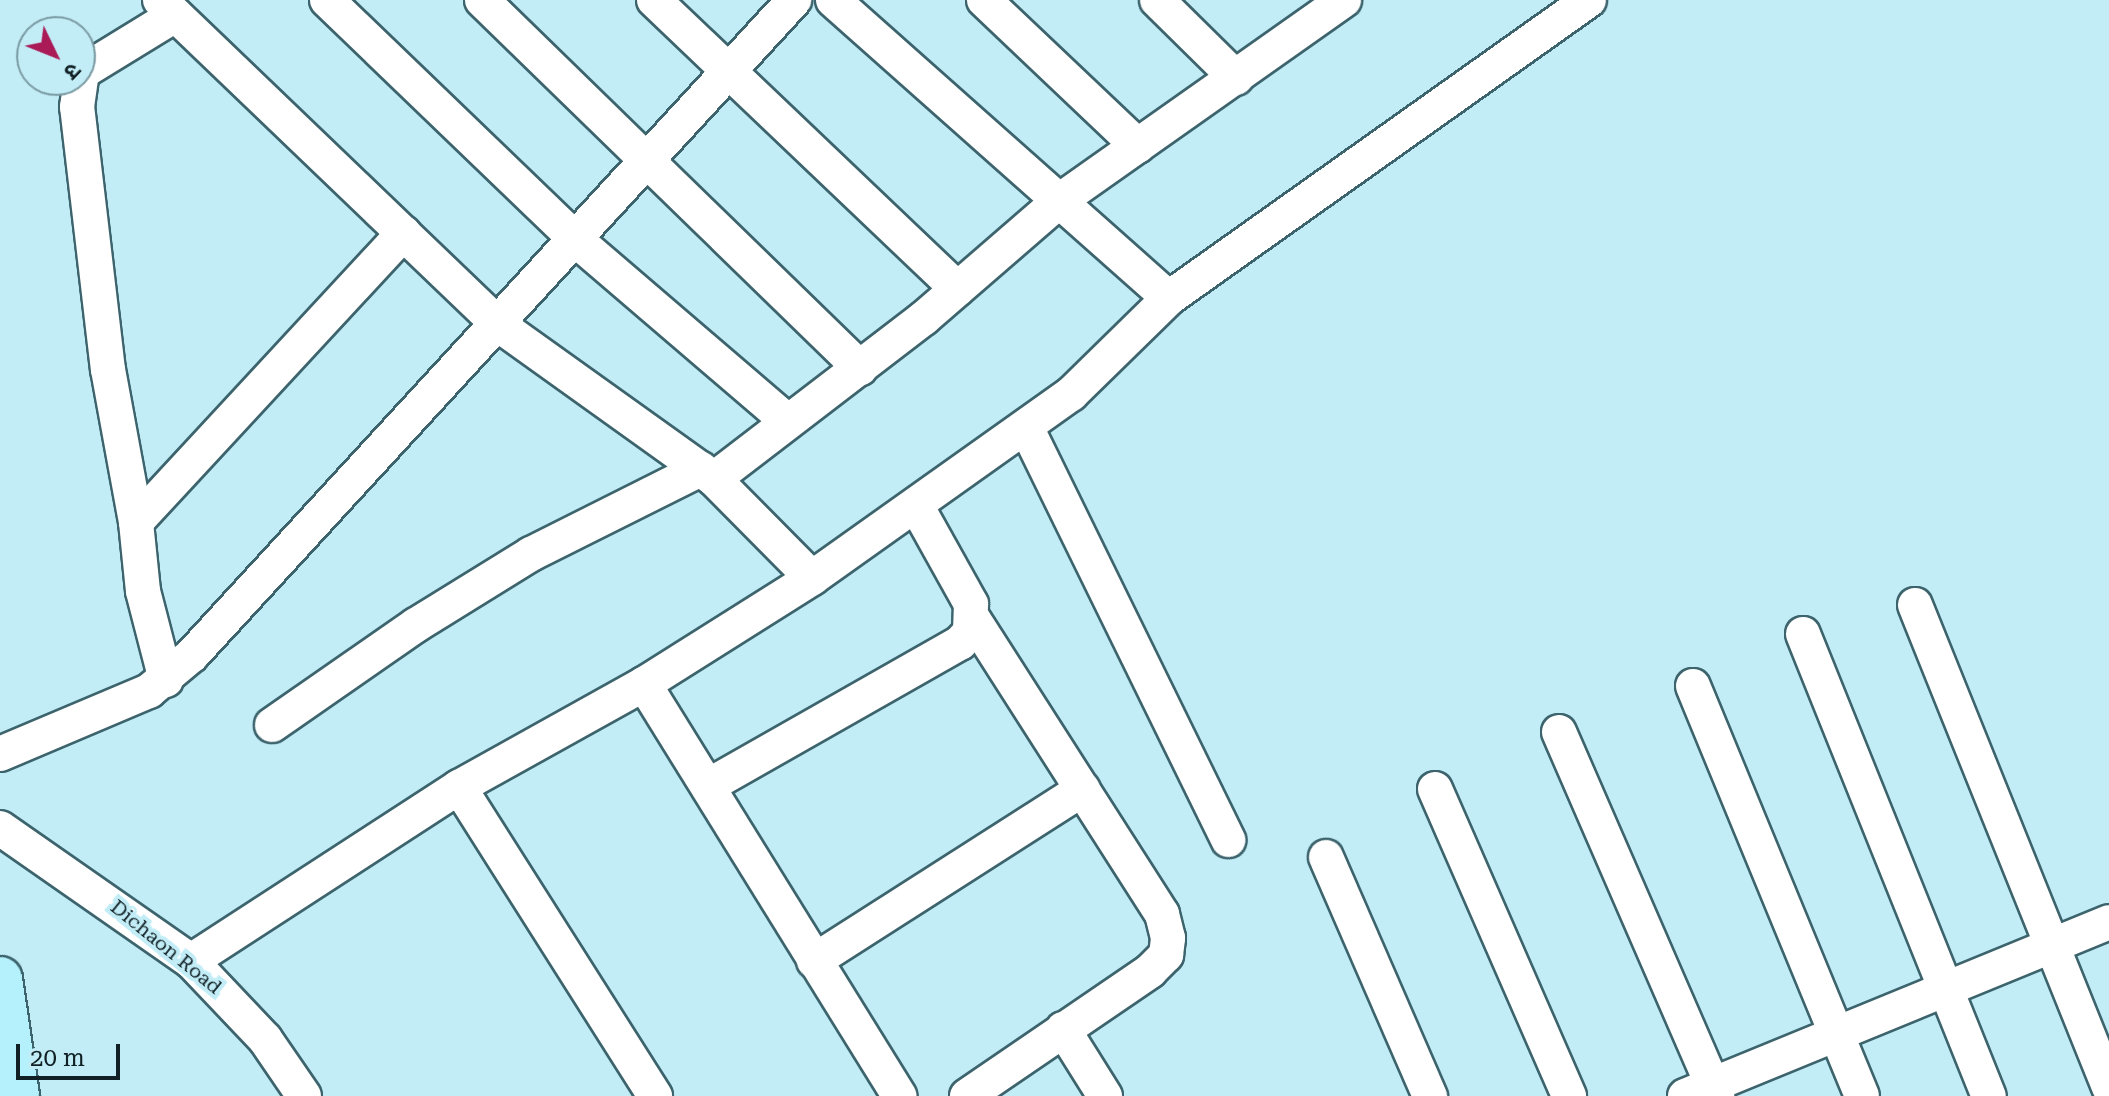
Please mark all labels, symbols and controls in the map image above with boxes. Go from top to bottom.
north arrow [16,16,96,96]
text: उ [59,58,86,85]
street label: Dichaon Road [106,895,226,999]
scale bar [20,1028,124,1078]
text: 20 m [30,1044,85,1072]

